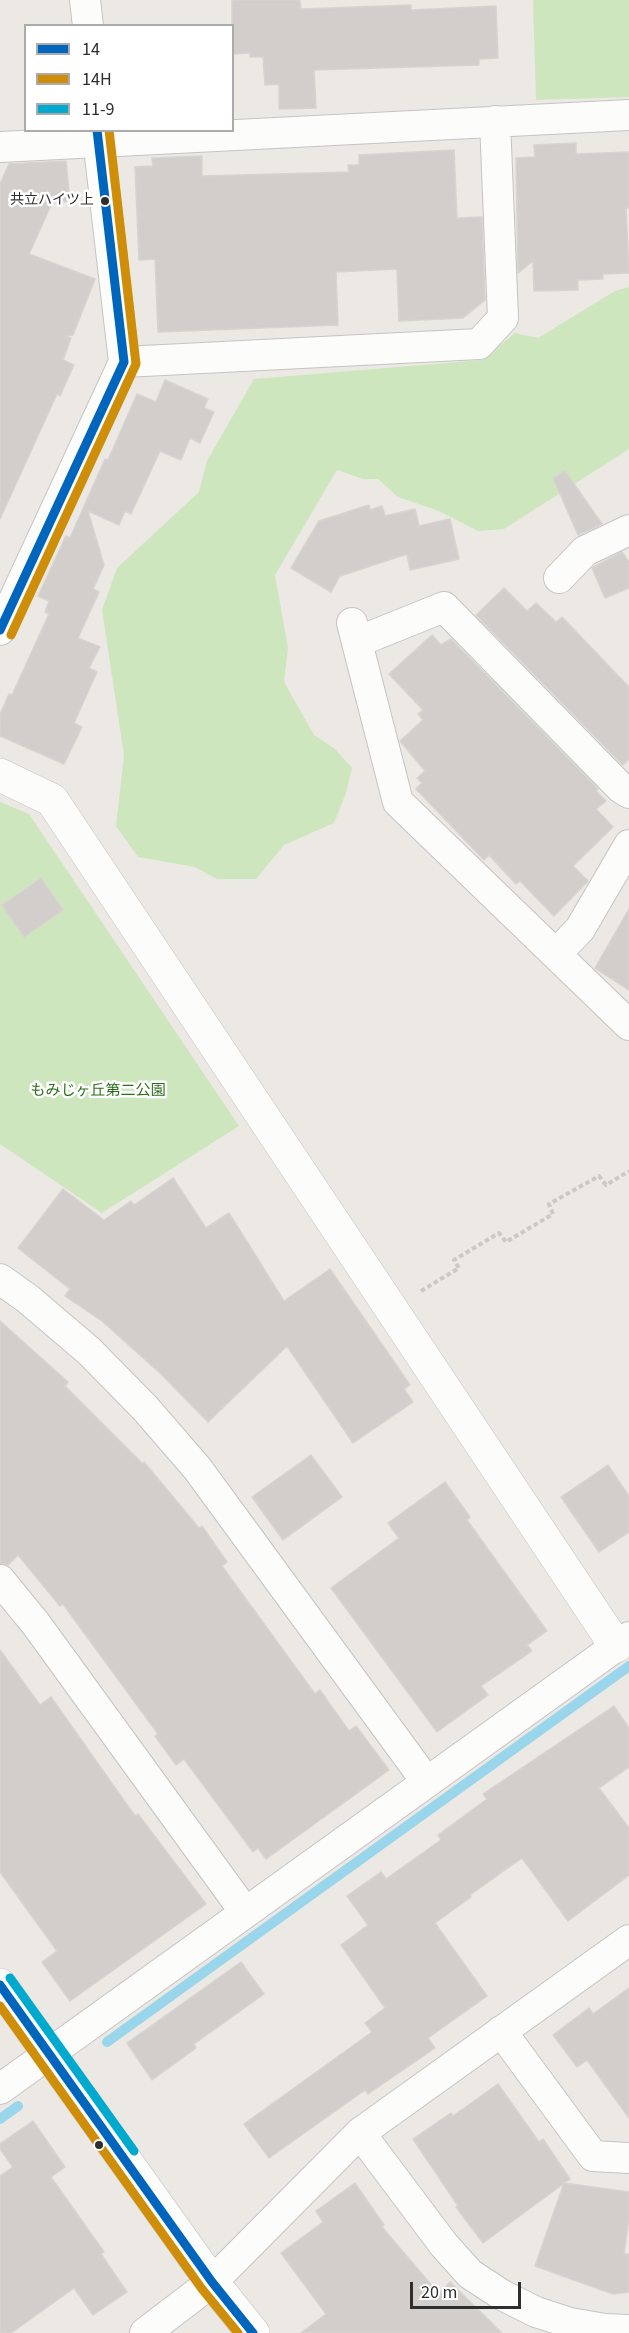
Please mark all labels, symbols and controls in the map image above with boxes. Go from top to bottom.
legend [24,24,234,132]
text: 14 [82,37,100,62]
text: 14H [82,67,112,92]
text: 11-9 [82,97,114,122]
place label: 共立ハイツ上 [10,193,94,209]
marker: 共立ハイツ上 [99,195,111,207]
park label: もみじヶ丘第二公園 [31,1083,165,1101]
unlabelled marker [93,2139,105,2151]
scale bar [413,2270,524,2308]
text: 20 m [421,2280,457,2305]

